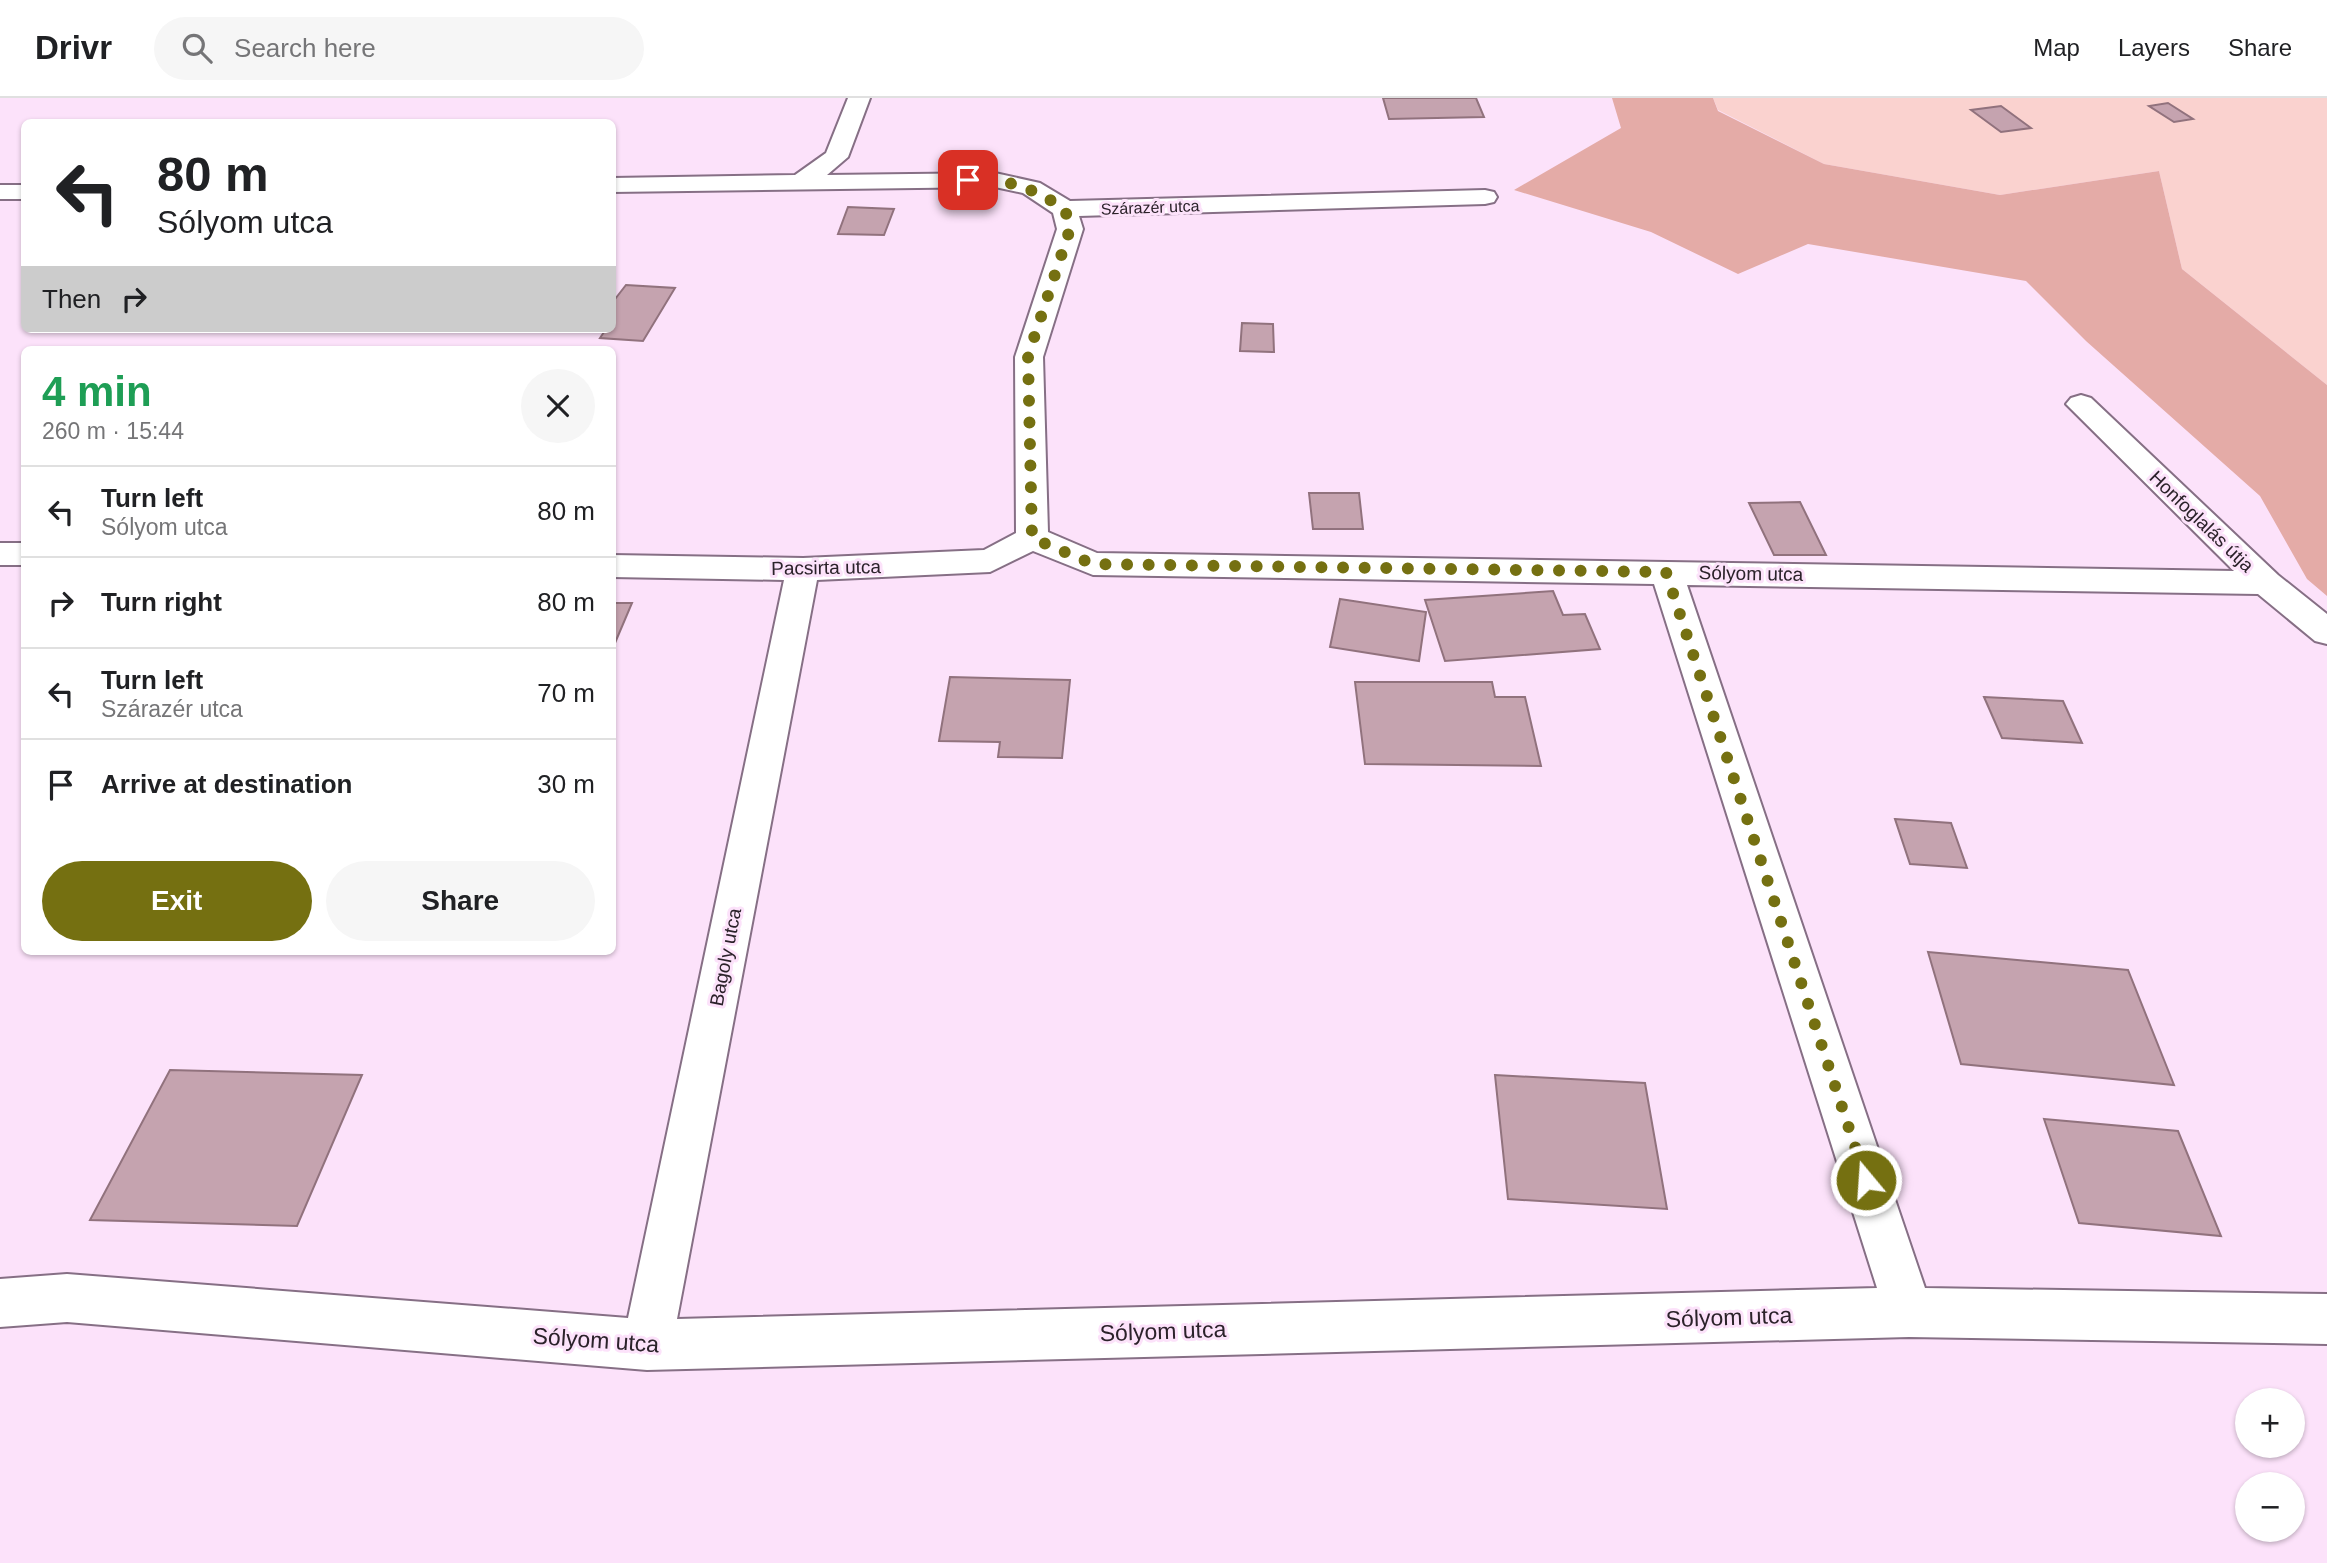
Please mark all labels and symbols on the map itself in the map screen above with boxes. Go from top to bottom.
pin [938,150,998,210]
street label: Szárazér utca [1100,197,1200,218]
street label: Honfoglalás útja [2145,466,2258,577]
street label: Pacsirta utca [771,556,882,579]
street label: Sólyom utca [1699,562,1804,585]
street label: Bagoly utca [706,906,745,1008]
position arrow [1829,1143,1903,1217]
street label: Sólyom utca [1665,1302,1793,1332]
street label: Sólyom utca [1099,1316,1227,1346]
street label: Sólyom utca [532,1323,660,1357]

